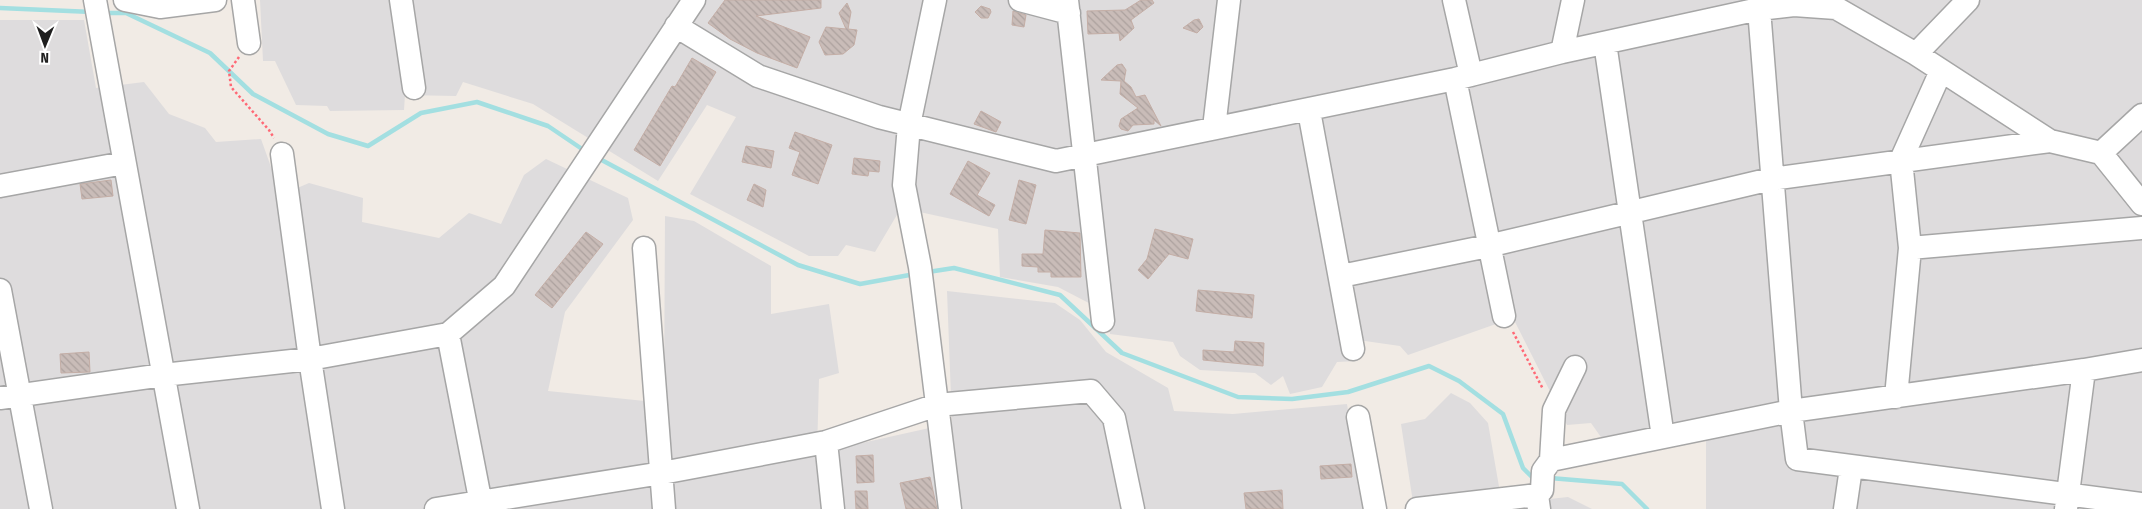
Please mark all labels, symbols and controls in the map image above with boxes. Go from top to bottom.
north arrow [20,20,70,70]
text: N [40,49,49,66]

